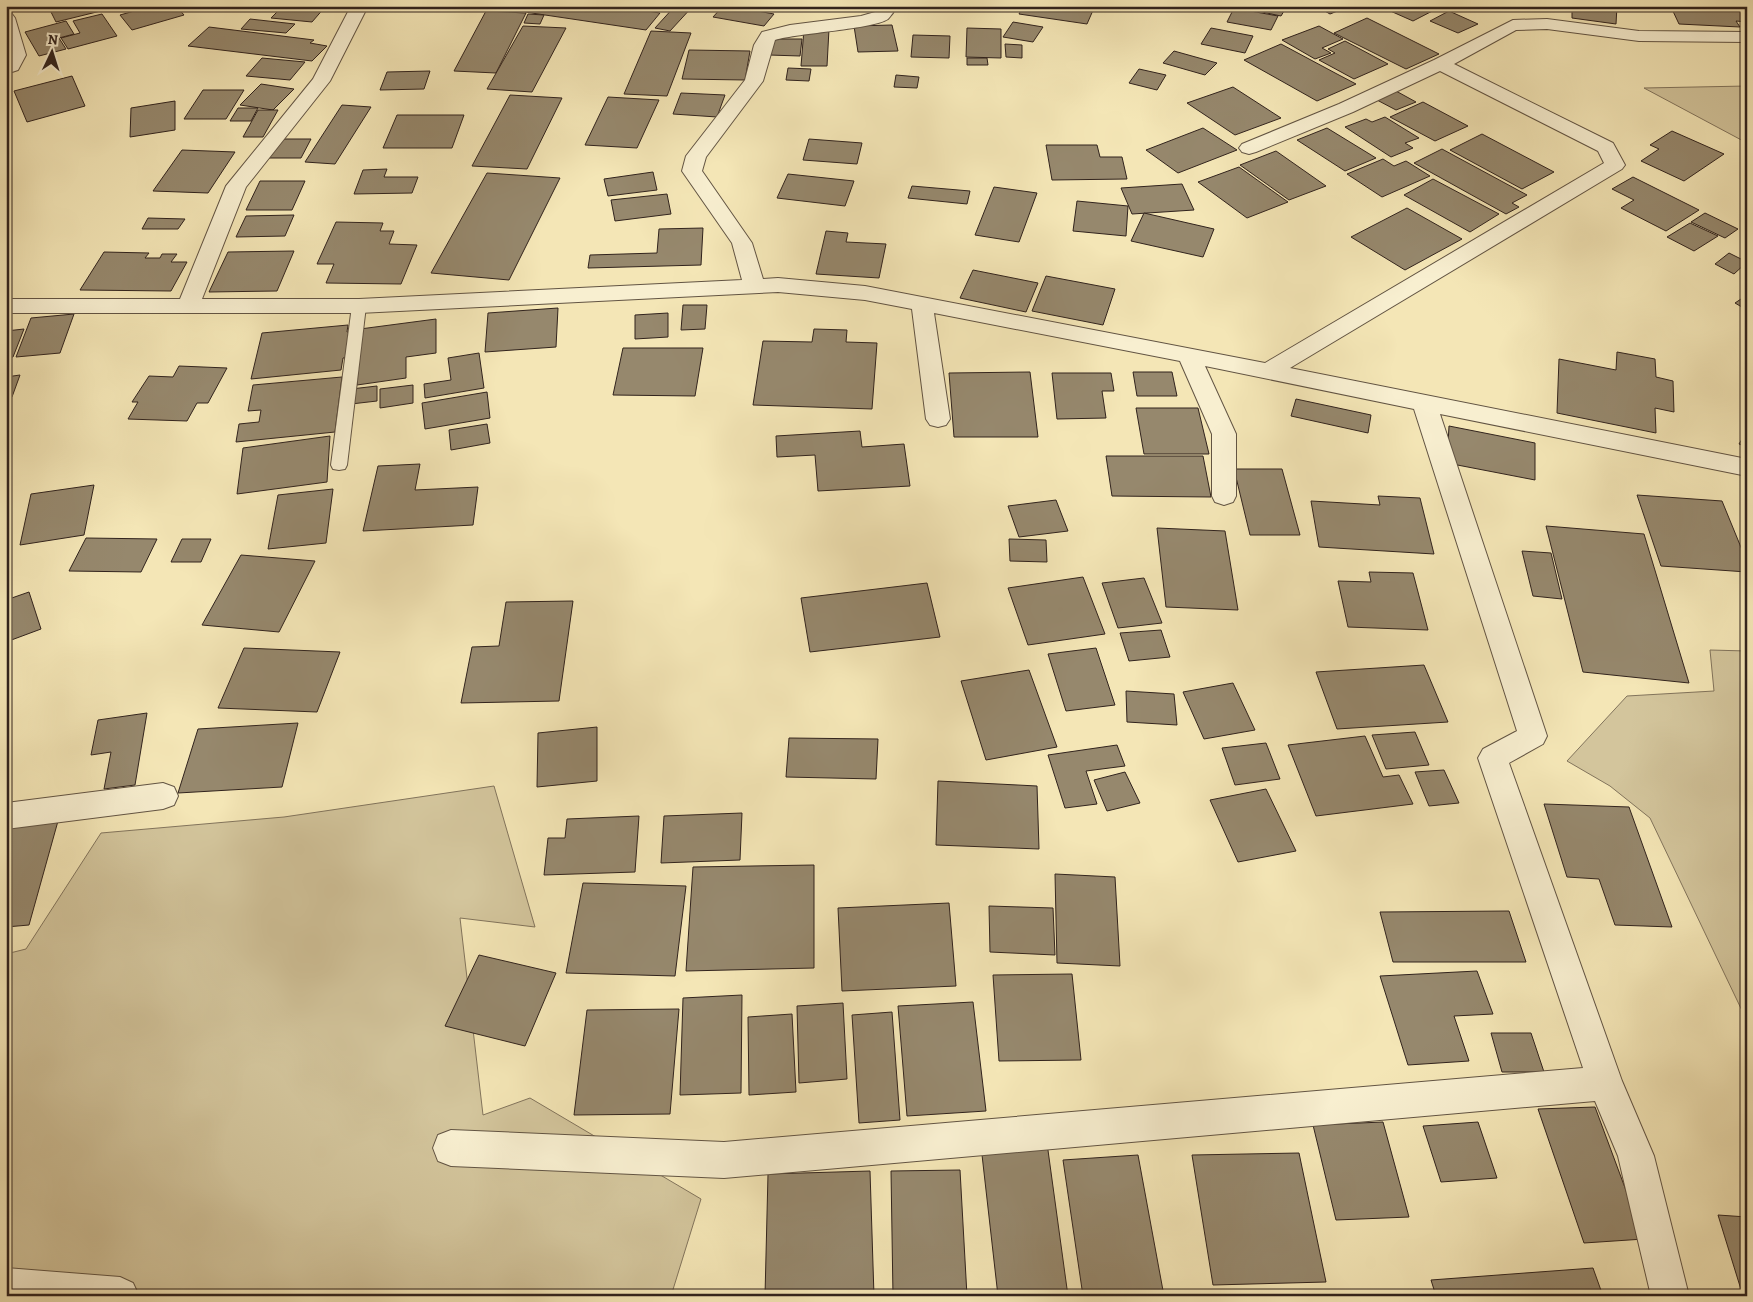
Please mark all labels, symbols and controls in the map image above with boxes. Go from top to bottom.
north arrow [28,28,78,78]
text: N [47,30,59,49]

